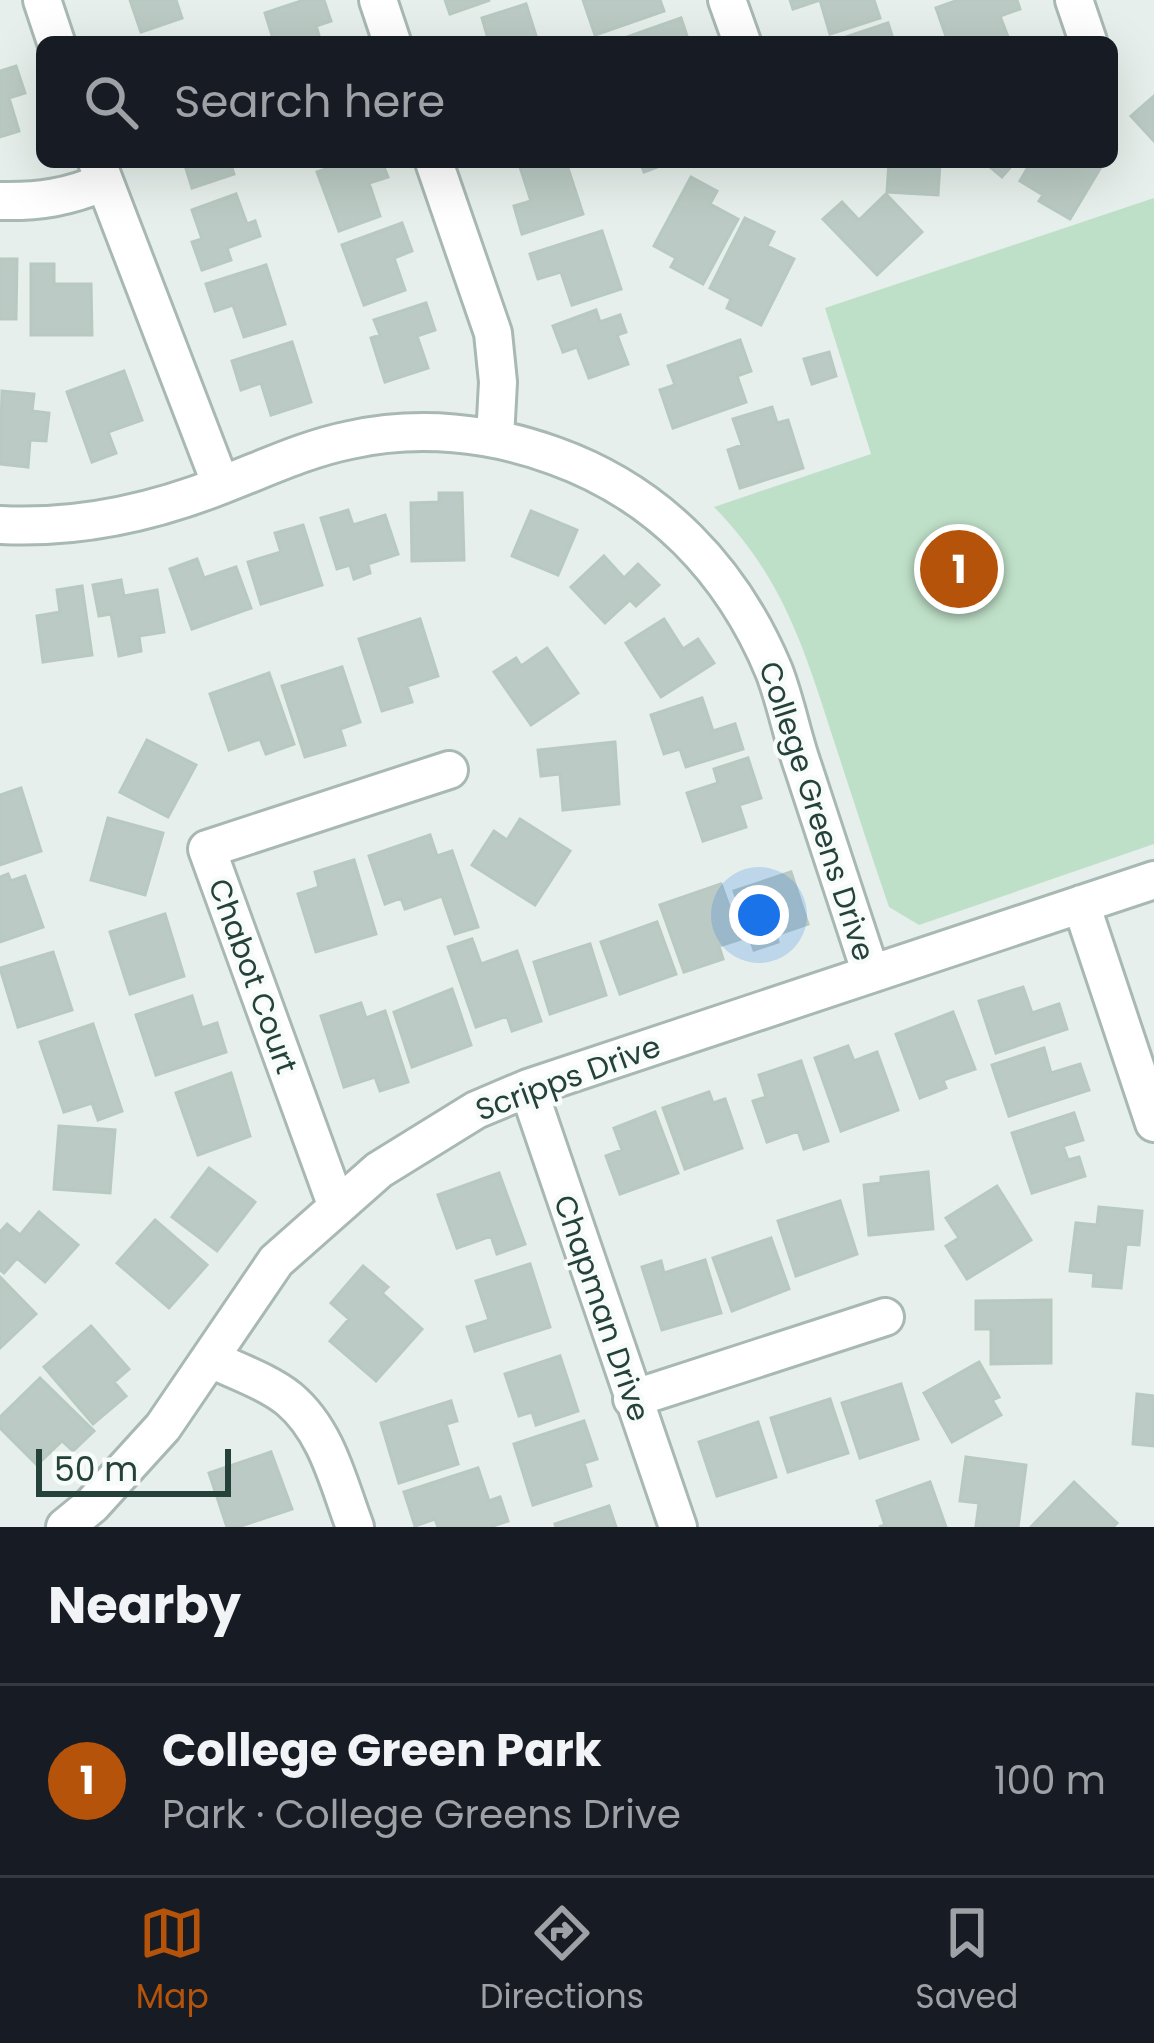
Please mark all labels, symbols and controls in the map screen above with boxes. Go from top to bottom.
search box [36,36,1118,168]
icon: search [78,69,144,135]
text: Search here [174,70,445,133]
pin: 1 [920,524,998,614]
street label: College Greens Drive [748,656,886,966]
street label: Chabot Court [198,872,308,1080]
your location [729,885,789,945]
street label: Scripps Drive [470,1025,666,1131]
street label: Chapman Drive [543,1189,661,1427]
scale bar [36,1443,231,1496]
text: 50 m [54,1446,138,1493]
text: Nearby [48,1569,241,1641]
text: College Green Park [162,1719,602,1782]
text: 1 [80,1753,94,1808]
text: 100 m [994,1753,1106,1808]
text: Park · College Greens Drive [162,1787,681,1842]
tab: Map [136,1900,209,2022]
tab: Directions [480,1900,644,2022]
tab: Saved [915,1900,1018,2022]

